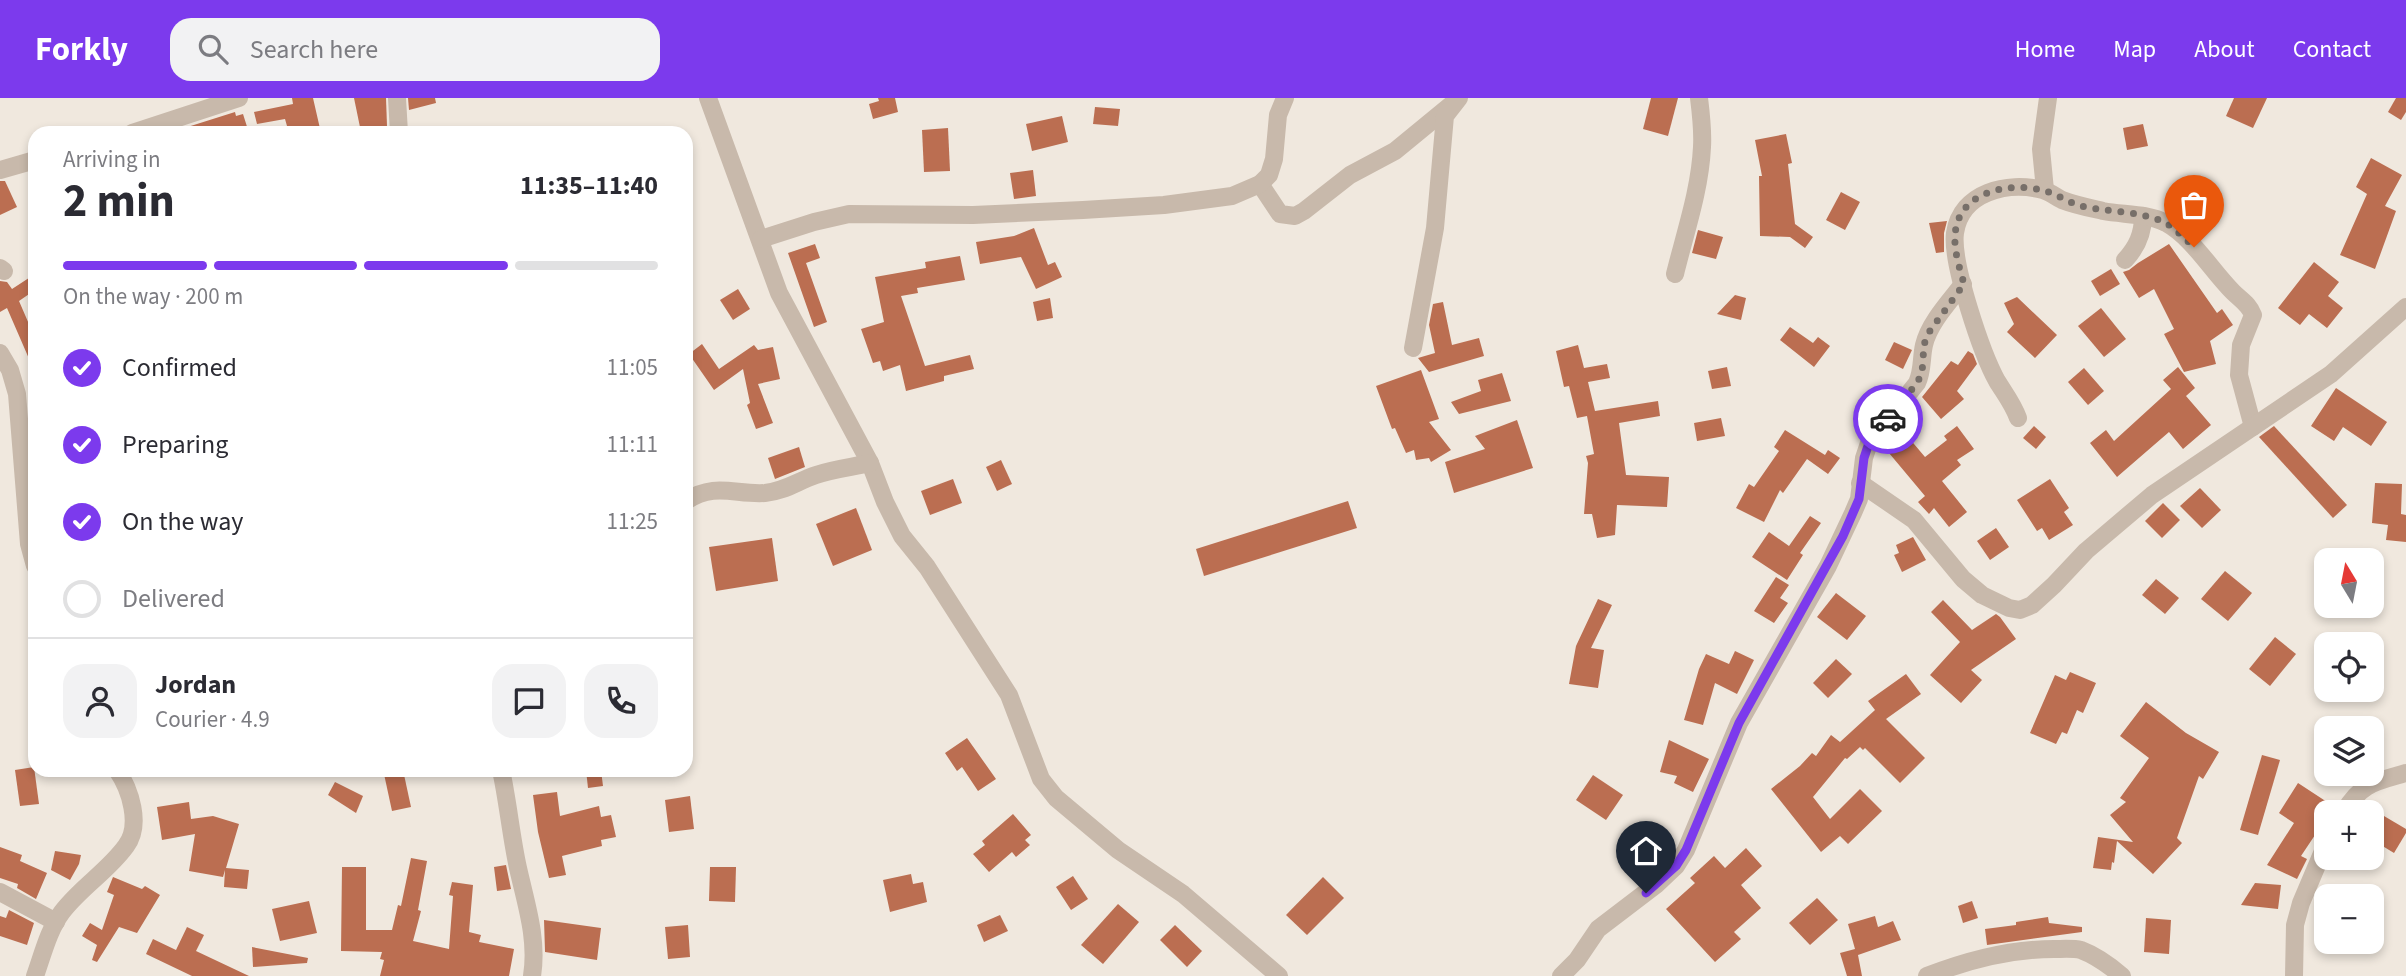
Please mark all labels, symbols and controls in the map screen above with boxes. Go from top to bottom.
search box [170,18,660,81]
text: Forkly [35,26,128,73]
icon: search [194,30,232,68]
text: Search here [250,31,378,68]
text: Home [2015,32,2075,67]
text: Map [2113,32,2156,67]
text: About [2194,32,2255,67]
text: Contact [2293,32,2371,67]
text: Arriving in [63,143,161,176]
text: 11:35–11:40 [520,167,658,204]
text: 2 min [63,169,175,234]
pin [2164,175,2224,247]
icon: bag [2175,186,2213,224]
text: On the way · 200 m [63,280,243,313]
icon: check [63,349,101,387]
text: Confirmed [122,349,237,386]
text: 11:05 [607,351,658,384]
courier [1853,384,1923,454]
icon: car [1869,400,1907,438]
icon: check [63,426,101,464]
text: Preparing [122,426,228,463]
text: 11:11 [607,428,658,461]
icon: check [63,503,101,541]
text: On the way [122,503,243,540]
text: 11:25 [607,505,658,538]
north arrow [2314,548,2384,618]
map controls [2314,548,2384,954]
text: Delivered [122,580,225,617]
button: locate [2314,632,2384,702]
button: person [63,664,137,738]
button: chat [492,664,566,738]
button: phone [584,664,658,738]
text: Jordan [155,666,236,703]
text: Courier · 4.9 [155,703,270,736]
button: layers [2314,716,2384,786]
button: + [2314,800,2384,870]
pin [1616,821,1676,893]
icon: home [1627,832,1665,870]
button: − [2314,884,2384,954]

